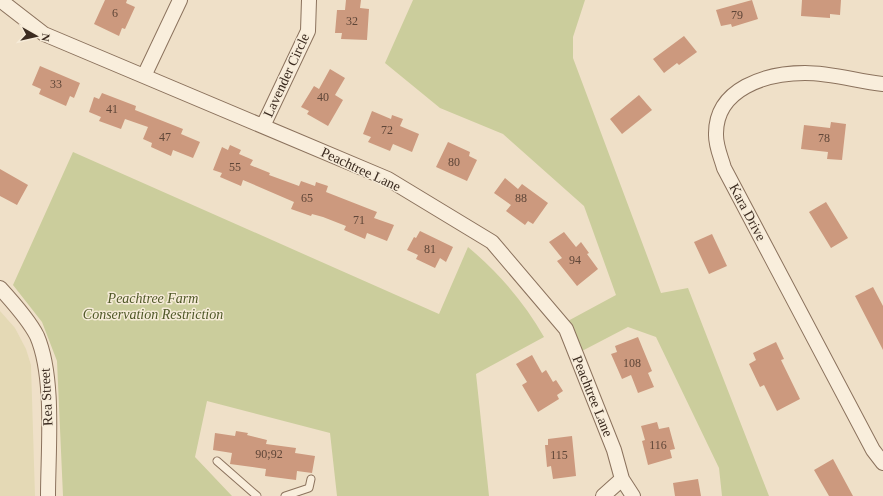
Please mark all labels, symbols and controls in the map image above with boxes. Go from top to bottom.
house number: 6 [112,6,118,20]
house number: 79 [731,8,743,22]
house number: 32 [346,14,358,28]
north arrow [16,16,56,56]
street label: Lavender Circle [261,31,312,119]
text: N [39,33,52,42]
house number: 33 [50,77,62,91]
house number: 40 [317,90,329,104]
house number: 41 [106,102,118,116]
house number: 72 [381,123,393,137]
house number: 47 [159,130,171,144]
house number: 78 [818,131,830,145]
street label: Peachtree Lane [319,145,403,194]
house number: 80 [448,155,460,169]
house number: 55 [229,160,241,174]
street label: Kara Drive [726,181,769,243]
house number: 65 [301,191,313,205]
house number: 88 [515,191,527,205]
house number: 71 [353,213,365,227]
house number: 81 [424,242,436,256]
house number: 94 [569,253,581,267]
park label: Peachtree Farm Conservation Restriction [83,291,223,322]
street label: Peachtree Lane [569,354,616,439]
house number: 108 [623,356,641,370]
street label: Rea Street [37,368,56,426]
house number: 116 [649,438,667,452]
house number: 90;92 [255,447,283,461]
house number: 115 [550,448,568,462]

